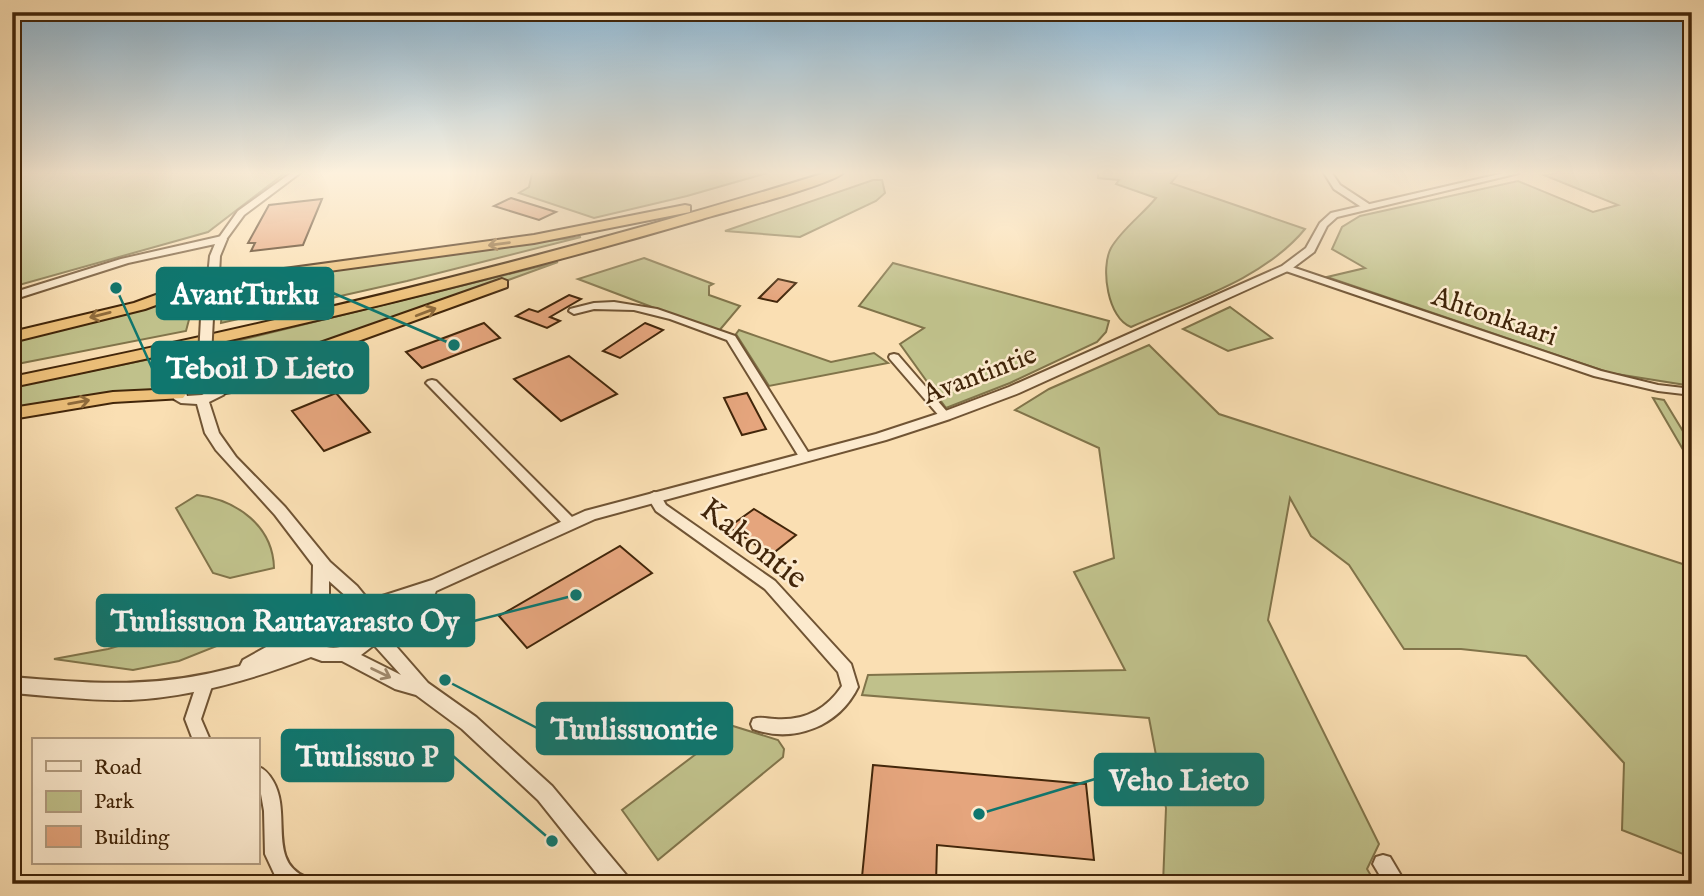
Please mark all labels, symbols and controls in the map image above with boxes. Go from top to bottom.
one-way arrow [488,238,510,251]
callout: AvantTurku [157,268,333,319]
text: AvantTurku [170,277,319,315]
street label: Ahtonkaari [1426,279,1561,355]
one-way arrow [415,304,437,317]
one-way arrow [90,309,112,322]
street label: Avantintie [917,338,1042,413]
callout: Teboil D Lieto [152,342,368,393]
text: Teboil D Lieto [165,351,354,389]
one-way arrow [68,395,90,408]
street label: Kakontie [691,489,816,600]
callout: Tuulissuon Rautavarasto Oy [97,595,474,646]
text: Tuulissuon Rautavarasto Oy [109,604,461,642]
one-way arrow [370,666,391,680]
callout: Tuulissuontie [537,703,732,754]
text: Tuulissuontie [549,712,718,750]
callout: Tuulissuo P [282,730,453,781]
legend [32,738,259,864]
text: Tuulissuo P [294,739,439,777]
callout: Veho Lieto [1095,754,1263,805]
text: Road [94,755,142,782]
text: Veho Lieto [1108,763,1249,801]
text: Park [94,789,135,816]
text: Building [94,825,170,852]

